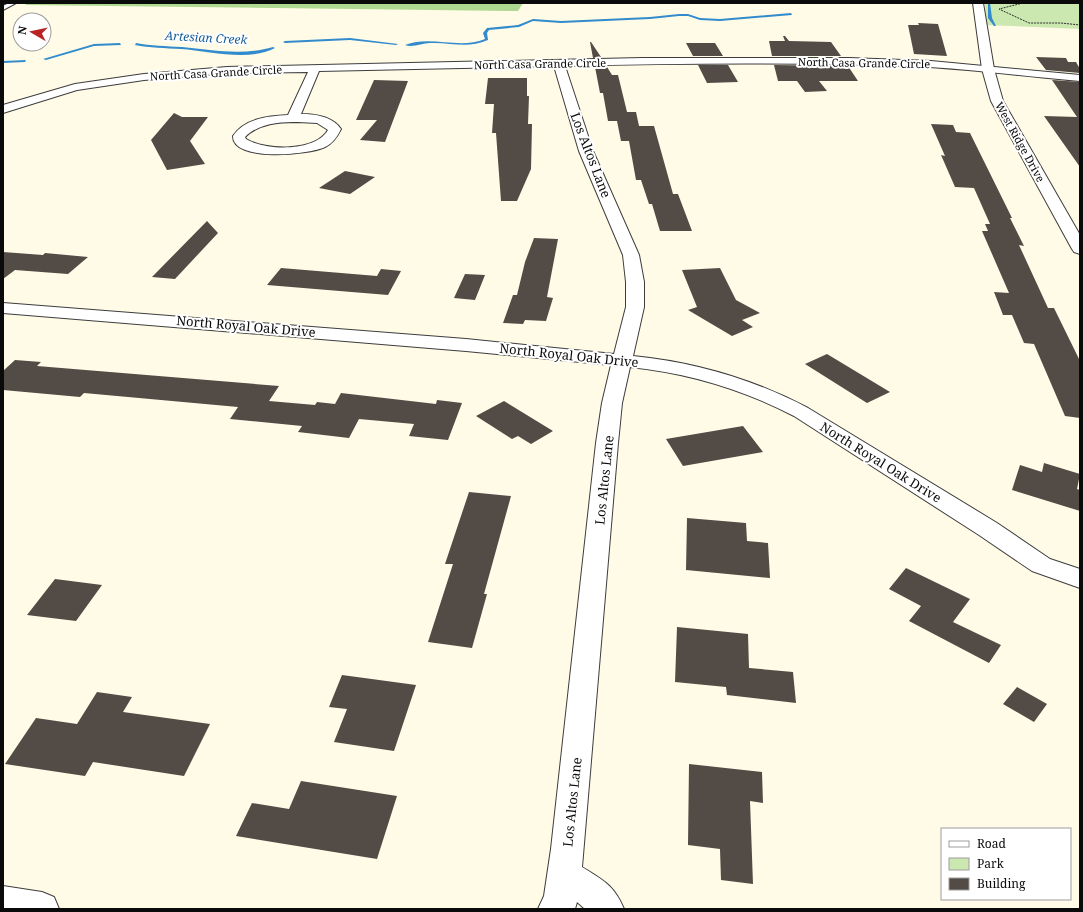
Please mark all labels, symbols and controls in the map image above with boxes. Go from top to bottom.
north arrow [12,12,52,52]
text: N [14,25,30,36]
water label: Artesian Creek [163,27,249,48]
street label: North Casa Grande Circle [798,54,930,71]
street label: North Casa Grande Circle [474,55,606,72]
street label: North Casa Grande Circle [149,62,283,83]
street label: West Ridge Drive [992,99,1049,185]
street label: Los Altos Lane [566,110,616,200]
street label: North Royal Oak Drive [176,311,316,341]
street label: North Royal Oak Drive [499,339,639,371]
street label: North Royal Oak Drive [817,417,945,507]
street label: Los Altos Lane [590,434,618,526]
street label: Los Altos Lane [558,756,586,848]
legend [941,828,1071,900]
text: Road [977,835,1007,852]
text: Park [977,855,1005,872]
text: Building [977,875,1026,892]

